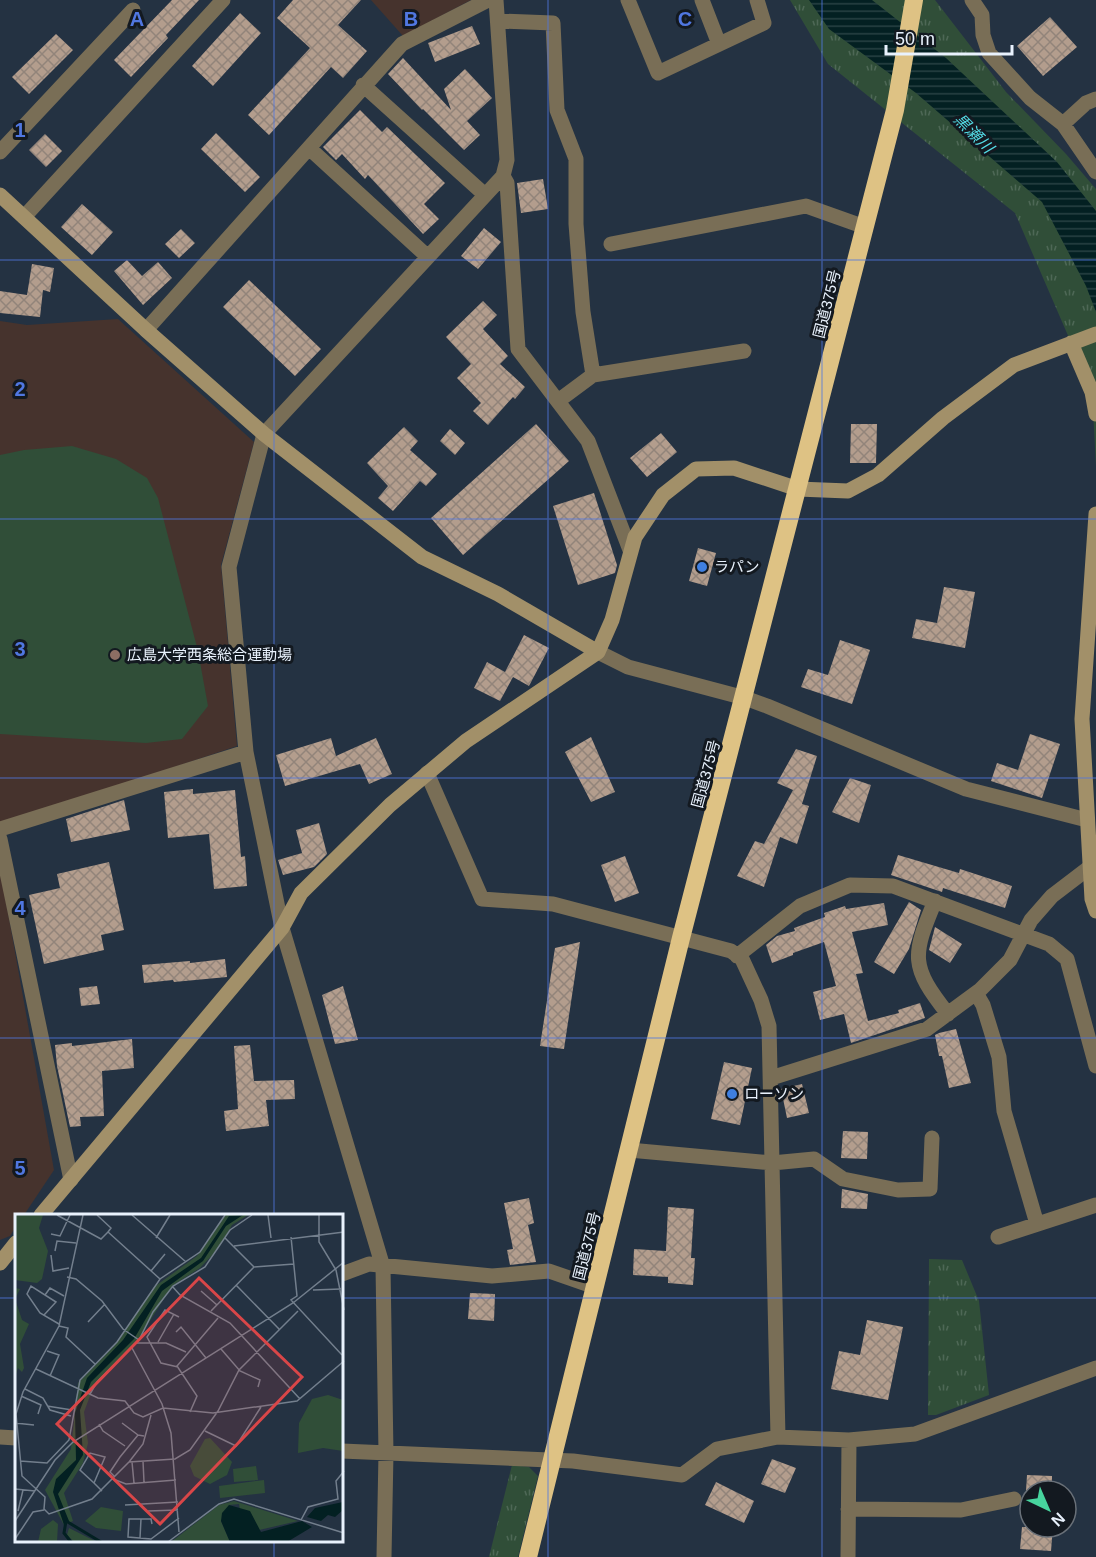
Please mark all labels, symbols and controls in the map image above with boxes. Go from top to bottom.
text: A [130,8,144,30]
text: B [404,8,418,30]
text: C [678,8,692,30]
scale bar [886,18,1012,56]
text: 50 m [895,29,935,49]
water label: 黒瀬川 [951,110,998,158]
text: 1 [14,119,26,141]
street label: 国道375号 [810,268,843,340]
text: 2 [14,378,26,400]
place label: ラパン [714,558,760,575]
marker: ラパン [695,560,709,574]
text: 3 [14,638,26,660]
place label: 広島大学西条総合運動場 [127,646,292,663]
marker: 広島大学西条総合運動場 [108,648,122,662]
street label: 国道375号 [688,738,723,810]
text: 4 [14,897,26,919]
place label: ローソン [744,1085,804,1102]
marker: ローソン [725,1087,739,1101]
text: 5 [14,1157,26,1179]
street label: 国道375号 [570,1210,603,1282]
inset map [15,1214,344,1542]
north arrow [1018,1479,1078,1539]
text: N [1048,1509,1068,1530]

